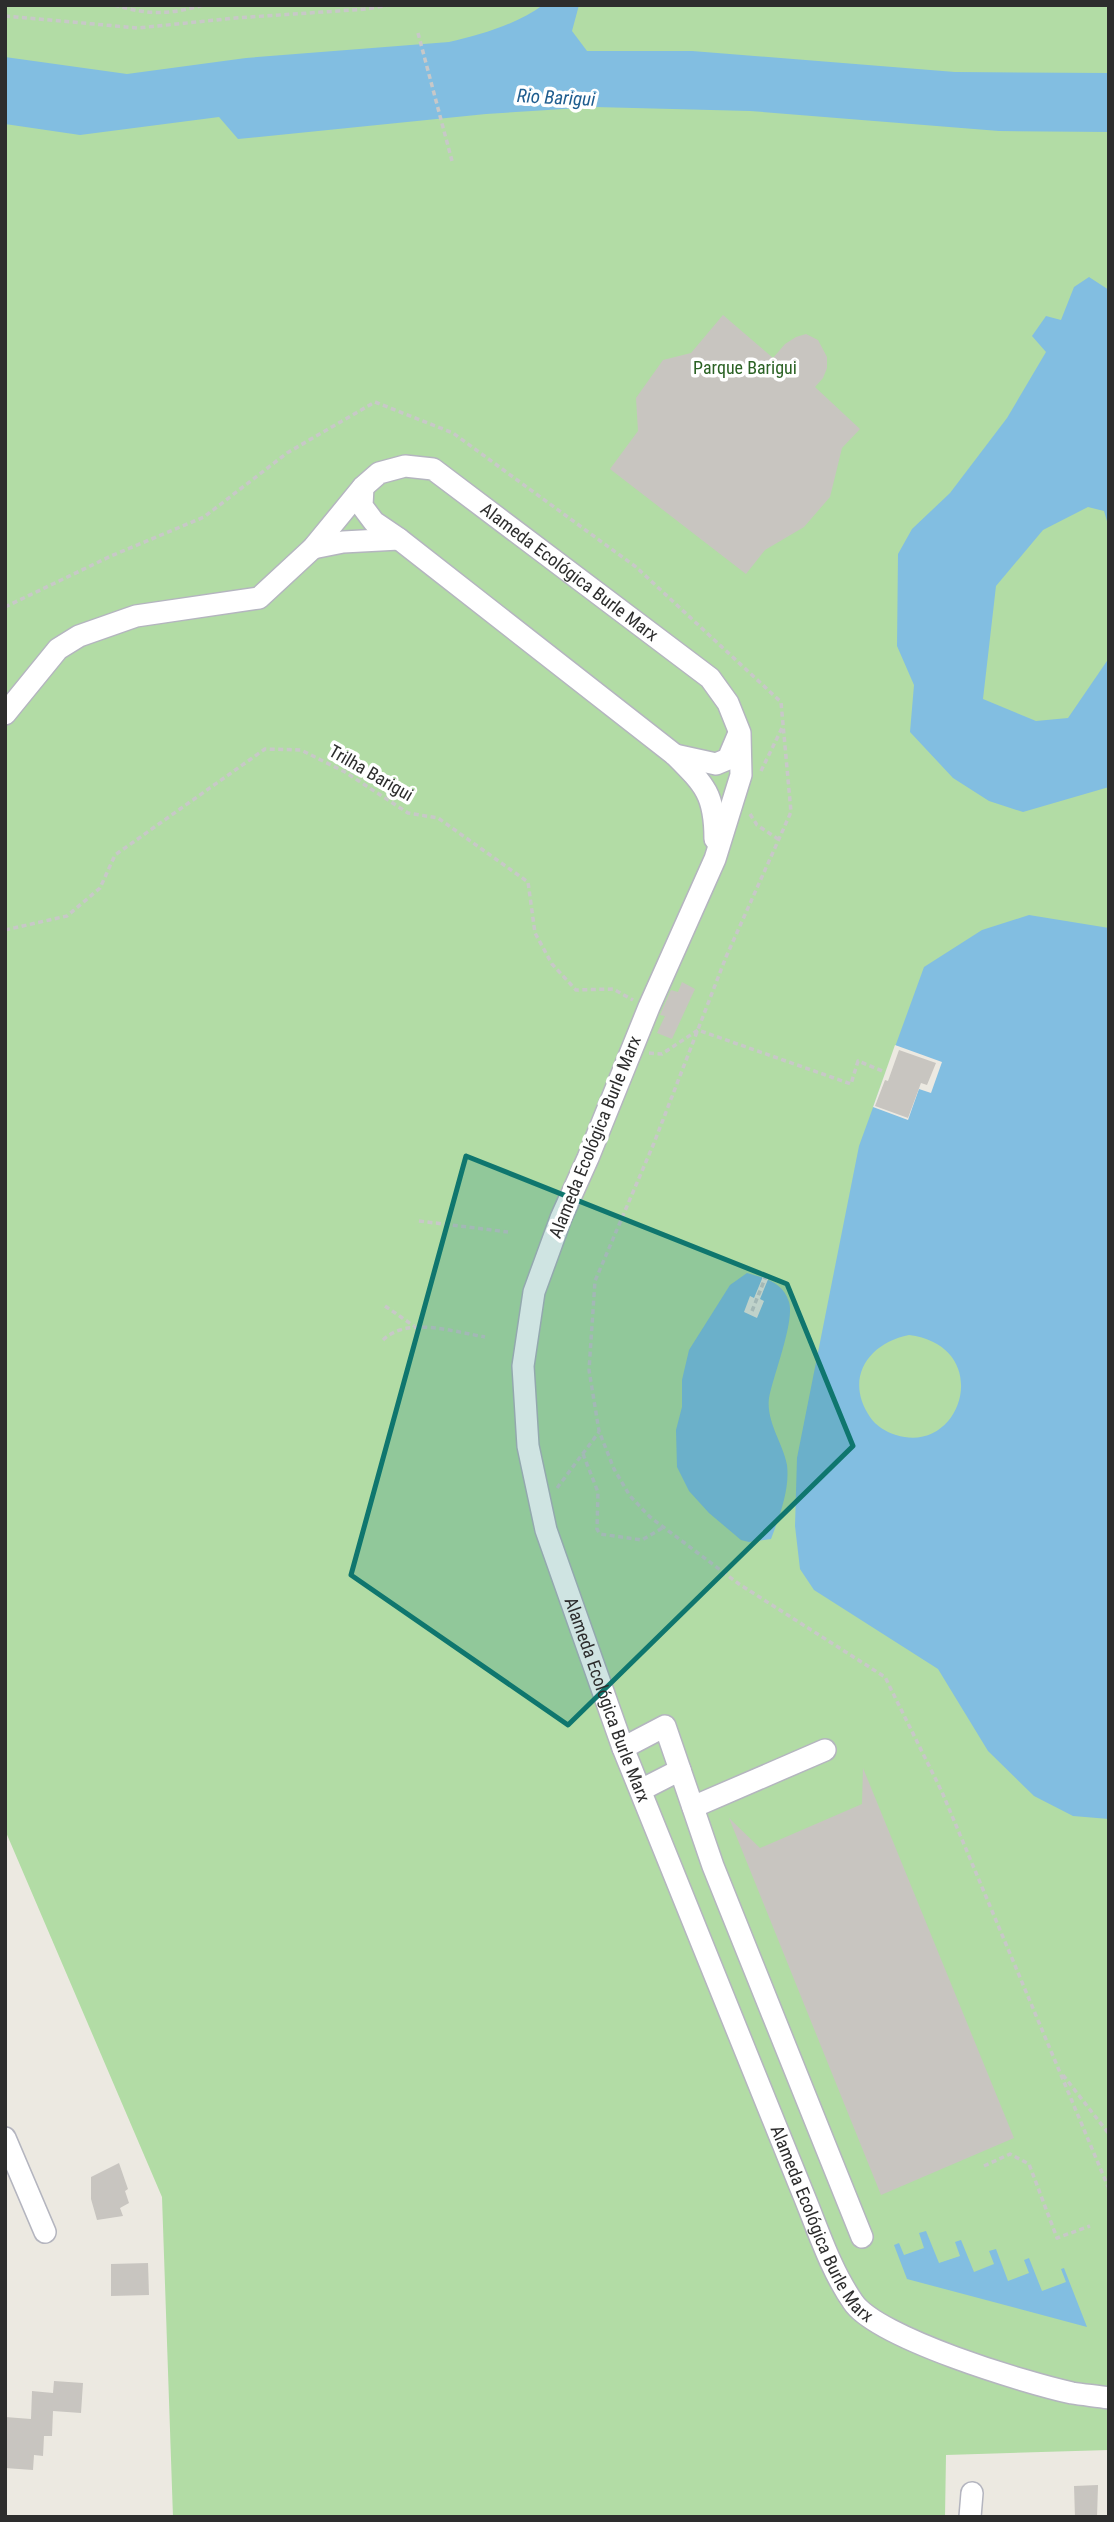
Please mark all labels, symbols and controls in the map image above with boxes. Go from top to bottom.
water label: Rio Barigui [516,84,597,111]
park label: Parque Barigui [693,357,797,378]
street label: Alameda Ecológica Burle Marx [477,498,663,645]
street label: Trilha Barigui [325,740,417,805]
street label: Alameda Ecológica Burle Marx [544,1032,645,1241]
street label: Alameda Ecológica Burle Marx [561,1594,655,1805]
street label: Alameda Ecológica Burle Marx [767,2122,877,2327]

